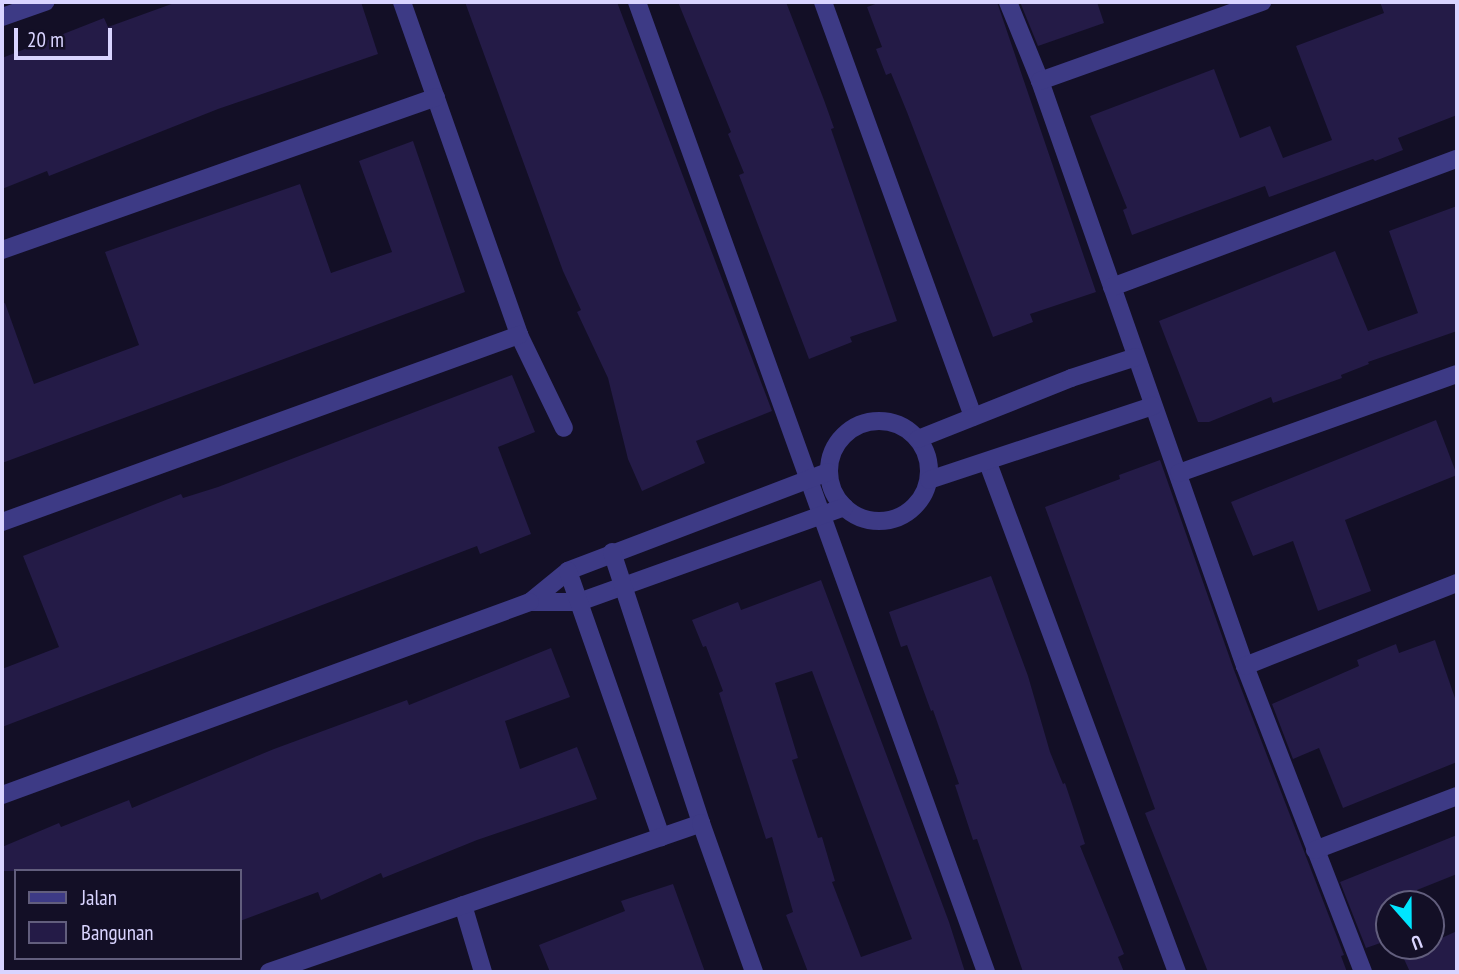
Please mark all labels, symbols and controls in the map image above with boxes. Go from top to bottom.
scale bar [18,14,116,58]
text: 20 m [27,26,64,53]
legend [14,869,242,960]
text: Jalan [81,884,117,911]
north arrow [1375,890,1445,960]
text: Bangunan [81,919,154,946]
text: U [1408,930,1426,956]

